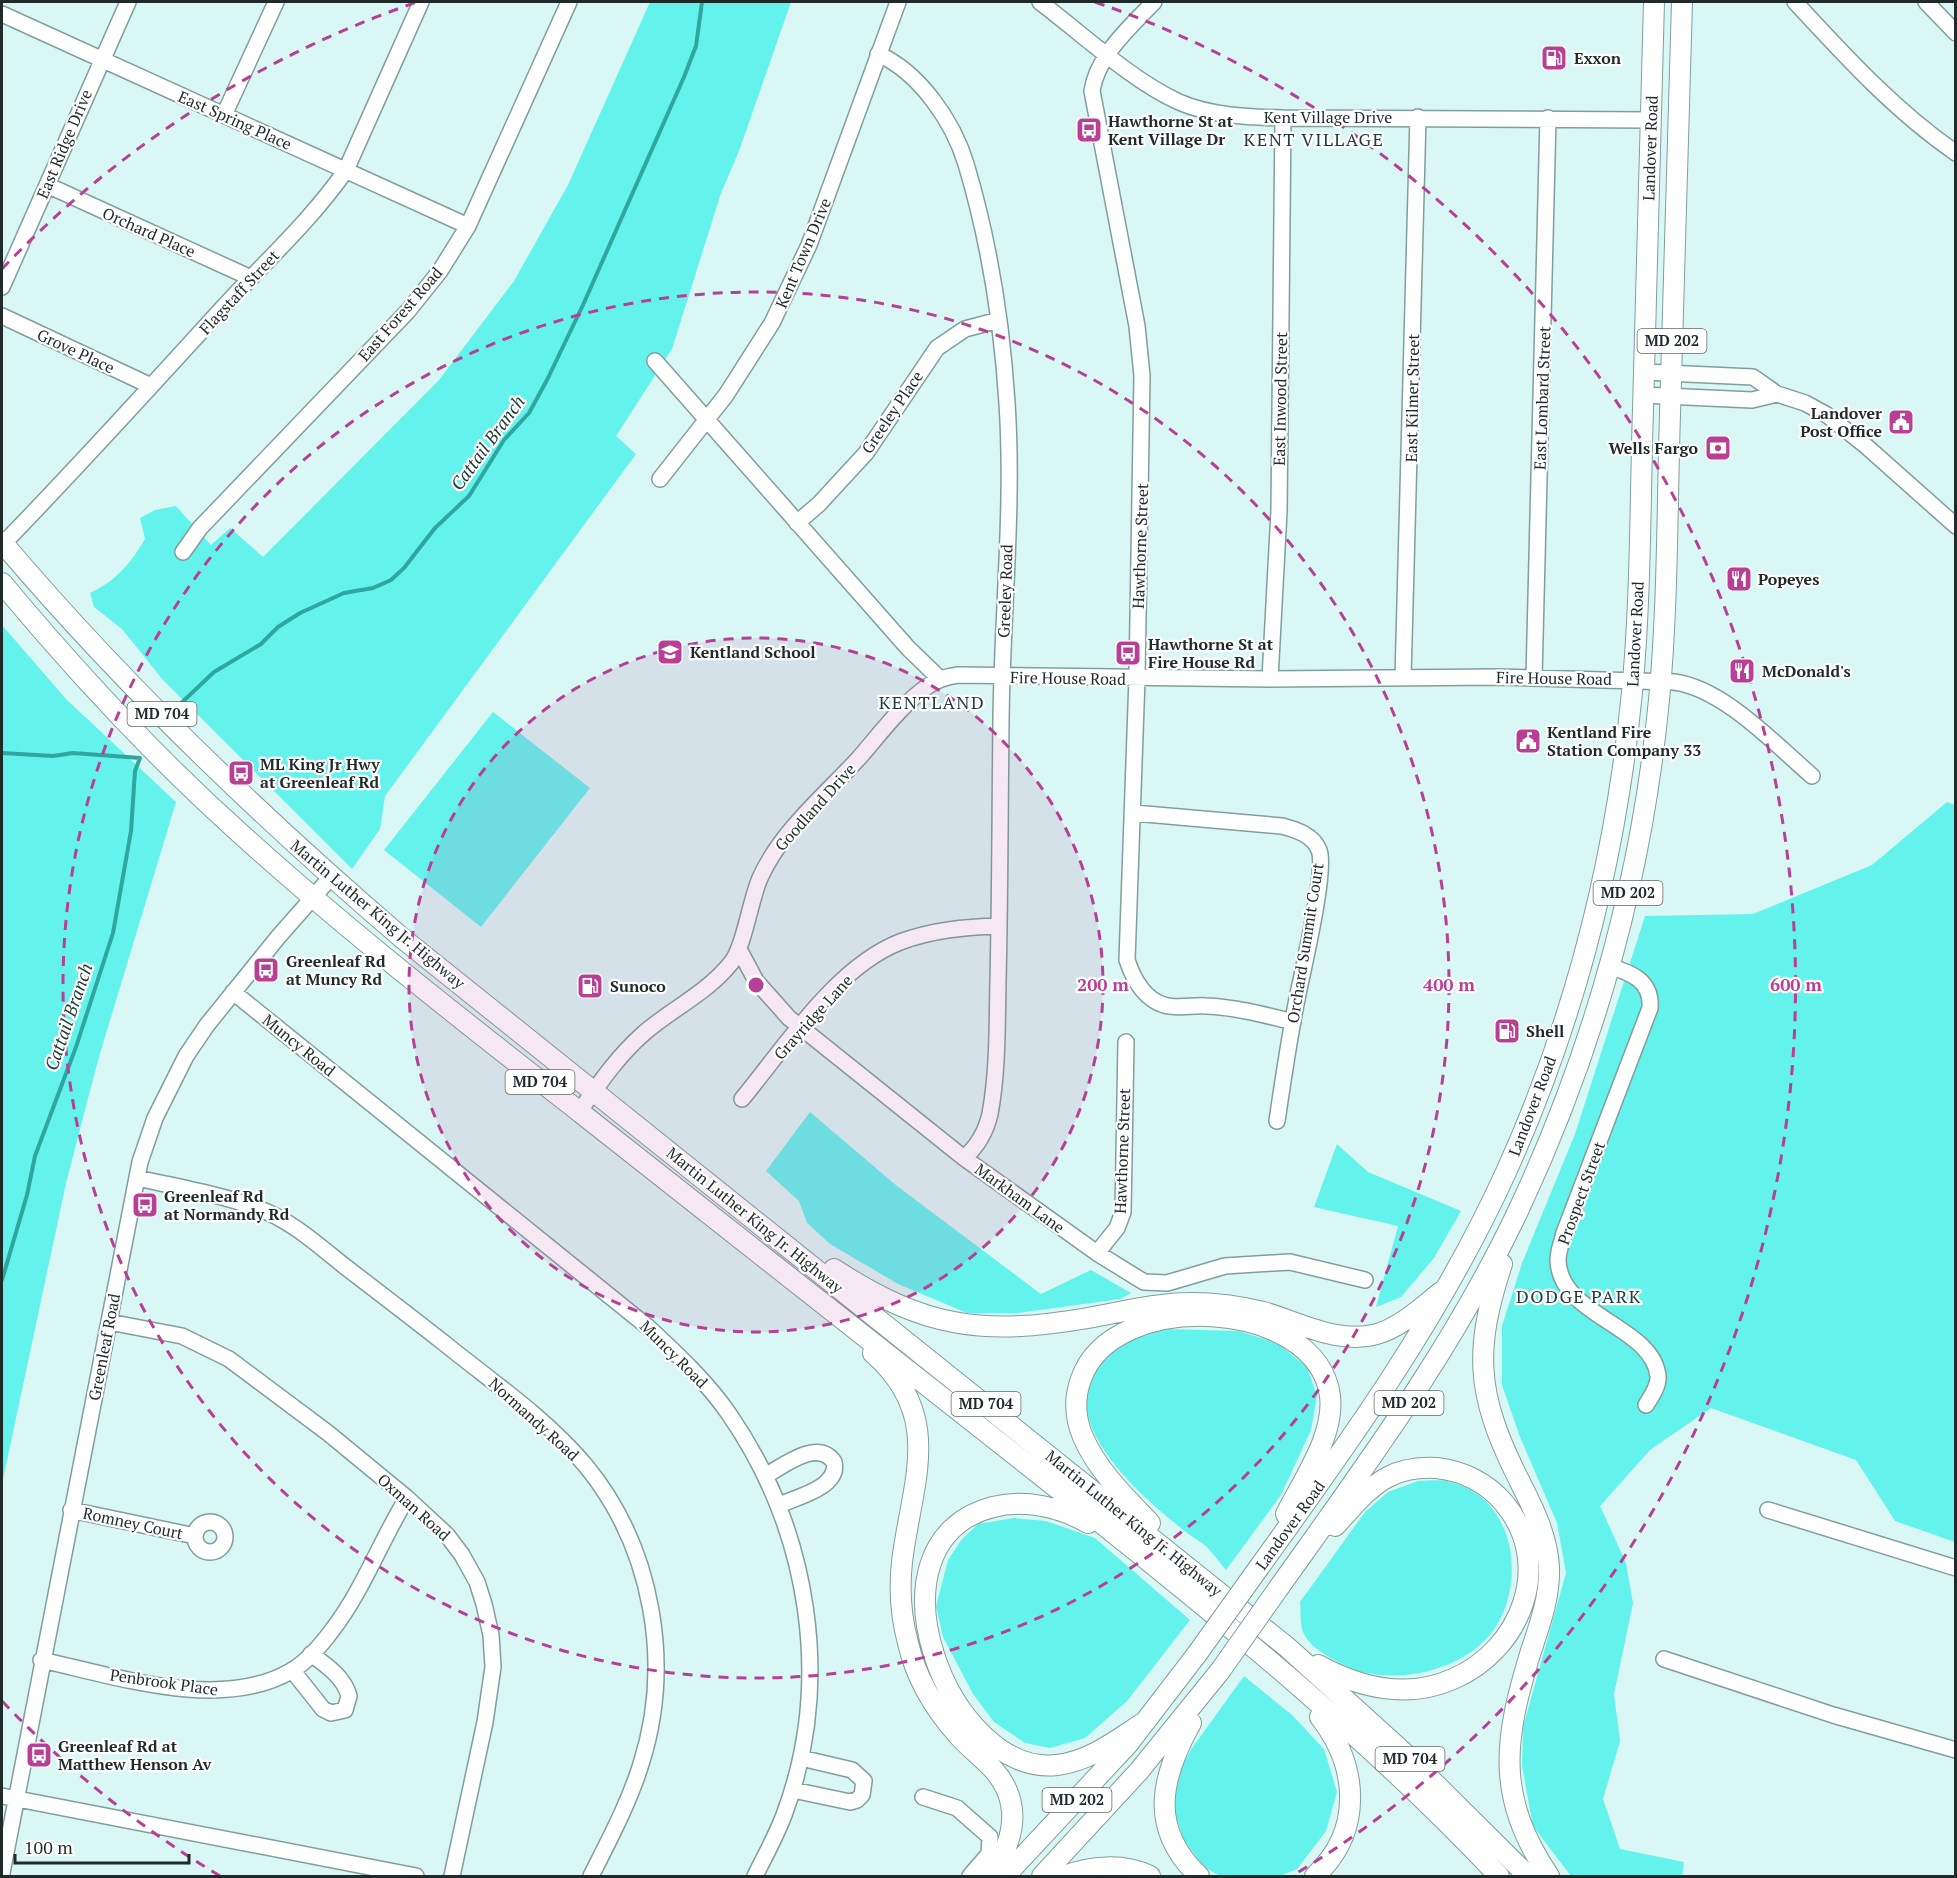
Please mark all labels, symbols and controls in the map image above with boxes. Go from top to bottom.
fuel station icon: Exxon [1539,43,1569,73]
place label: Exxon [1574,47,1622,69]
street label: East Spring Place [175,85,295,155]
street label: East Ridge Drive [31,86,97,202]
street label: Landover Road [1637,95,1663,201]
street label: Kent Village Drive [1264,106,1392,128]
place label: Hawthorne St at Kent Village Dr [1108,110,1234,150]
bus stop icon: Hawthorne St at Kent Village Dr [1074,115,1104,145]
district label: KENT VILLAGE [1244,127,1384,151]
street label: Kent Town Drive [770,195,836,311]
street label: Orchard Place [99,202,199,262]
street label: Flagstaff Street [194,245,284,339]
street label: East Forest Road [353,262,447,366]
street label: Grove Place [34,323,118,379]
street label: East Lombard Street [1528,326,1556,470]
road number: MD 202 [1638,329,1706,353]
street label: East Inwood Street [1268,332,1292,466]
street label: East Kilmer Street [1400,333,1424,463]
street label: Greeley Place [856,366,928,458]
water label: Cattail Branch [445,390,530,495]
place label: Landover Post Office [1800,402,1882,442]
public building icon: Landover Post Office [1886,407,1916,437]
bank icon: Wells Fargo [1703,433,1733,463]
place label: Wells Fargo [1608,437,1698,459]
street label: Hawthorne Street [1127,483,1153,609]
street label: Greeley Road [992,544,1018,638]
restaurant icon: Popeyes [1724,564,1754,594]
place label: Popeyes [1758,568,1819,590]
street label: Landover Road [1621,581,1649,687]
place label: Hawthorne St at Fire House Rd [1148,633,1274,673]
school or university icon: Kentland School [655,637,685,667]
bus stop icon: Hawthorne St at Fire House Rd [1113,638,1143,668]
place label: Kentland School [690,641,816,663]
restaurant icon: McDonald's [1727,656,1757,686]
place label: McDonald's [1762,660,1851,682]
street label: Fire House Road [1010,666,1126,690]
street label: Fire House Road [1496,666,1612,690]
district label: KENTLAND [879,690,985,714]
road number: MD 704 [128,702,196,726]
place label: Kentland Fire Station Company 33 [1547,721,1701,761]
public building icon: Kentland Fire Station Company 33 [1513,726,1543,756]
place label: ML King Jr Hwy at Greenleaf Rd [260,753,380,793]
bus stop icon: ML King Jr Hwy at Greenleaf Rd [226,758,256,788]
street label: Goodland Drive [770,758,860,856]
street label: Martin Luther King Jr. Highway [286,834,471,994]
street label: Orchard Summit Court [1281,861,1329,1025]
road number: MD 202 [1594,881,1662,905]
place label: Greenleaf Rd at Muncy Rd [286,950,386,990]
bus stop icon: Greenleaf Rd at Muncy Rd [251,955,281,985]
water label: Cattail Branch [39,960,98,1073]
street label: Grayridge Lane [769,970,857,1064]
fuel station icon: Sunoco [575,971,605,1001]
text: 200 m [1077,972,1129,996]
text: 400 m [1423,972,1475,996]
text: 600 m [1770,972,1822,996]
place label: Sunoco [610,975,666,997]
centre of rings [746,975,766,995]
street label: Muncy Road [258,1009,340,1081]
fuel station icon: Shell [1492,1016,1522,1046]
place label: Shell [1526,1020,1564,1042]
street label: Landover Road [1503,1053,1561,1159]
road number: MD 704 [506,1070,574,1094]
street label: Hawthorne Street [1109,1088,1135,1214]
street label: Prospect Street [1552,1138,1610,1248]
street label: Martin Luther King Jr. Highway [662,1142,849,1299]
street label: Markham Lane [971,1158,1069,1238]
place label: Greenleaf Rd at Normandy Rd [164,1185,290,1225]
bus stop icon: Greenleaf Rd at Normandy Rd [130,1190,160,1220]
district label: DODGE PARK [1516,1284,1642,1308]
street label: Greenleaf Road [83,1291,125,1402]
street label: Muncy Road [635,1315,713,1393]
street label: Normandy Road [484,1372,584,1466]
road number: MD 202 [1374,1391,1444,1415]
road number: MD 704 [952,1392,1020,1416]
street label: Martin Luther King Jr. Highway [1041,1445,1228,1602]
street label: Oxman Road [373,1468,455,1546]
street label: Landover Road [1250,1476,1330,1574]
street label: Romney Court [81,1502,185,1544]
street label: Penbrook Place [109,1664,219,1700]
place label: Greenleaf Rd at Matthew Henson Av [58,1735,212,1775]
bus stop icon: Greenleaf Rd at Matthew Henson Av [24,1740,54,1770]
road number: MD 704 [1376,1747,1444,1771]
road number: MD 202 [1042,1788,1112,1812]
scale bar [15,1827,189,1865]
text: 100 m [24,1835,73,1859]

